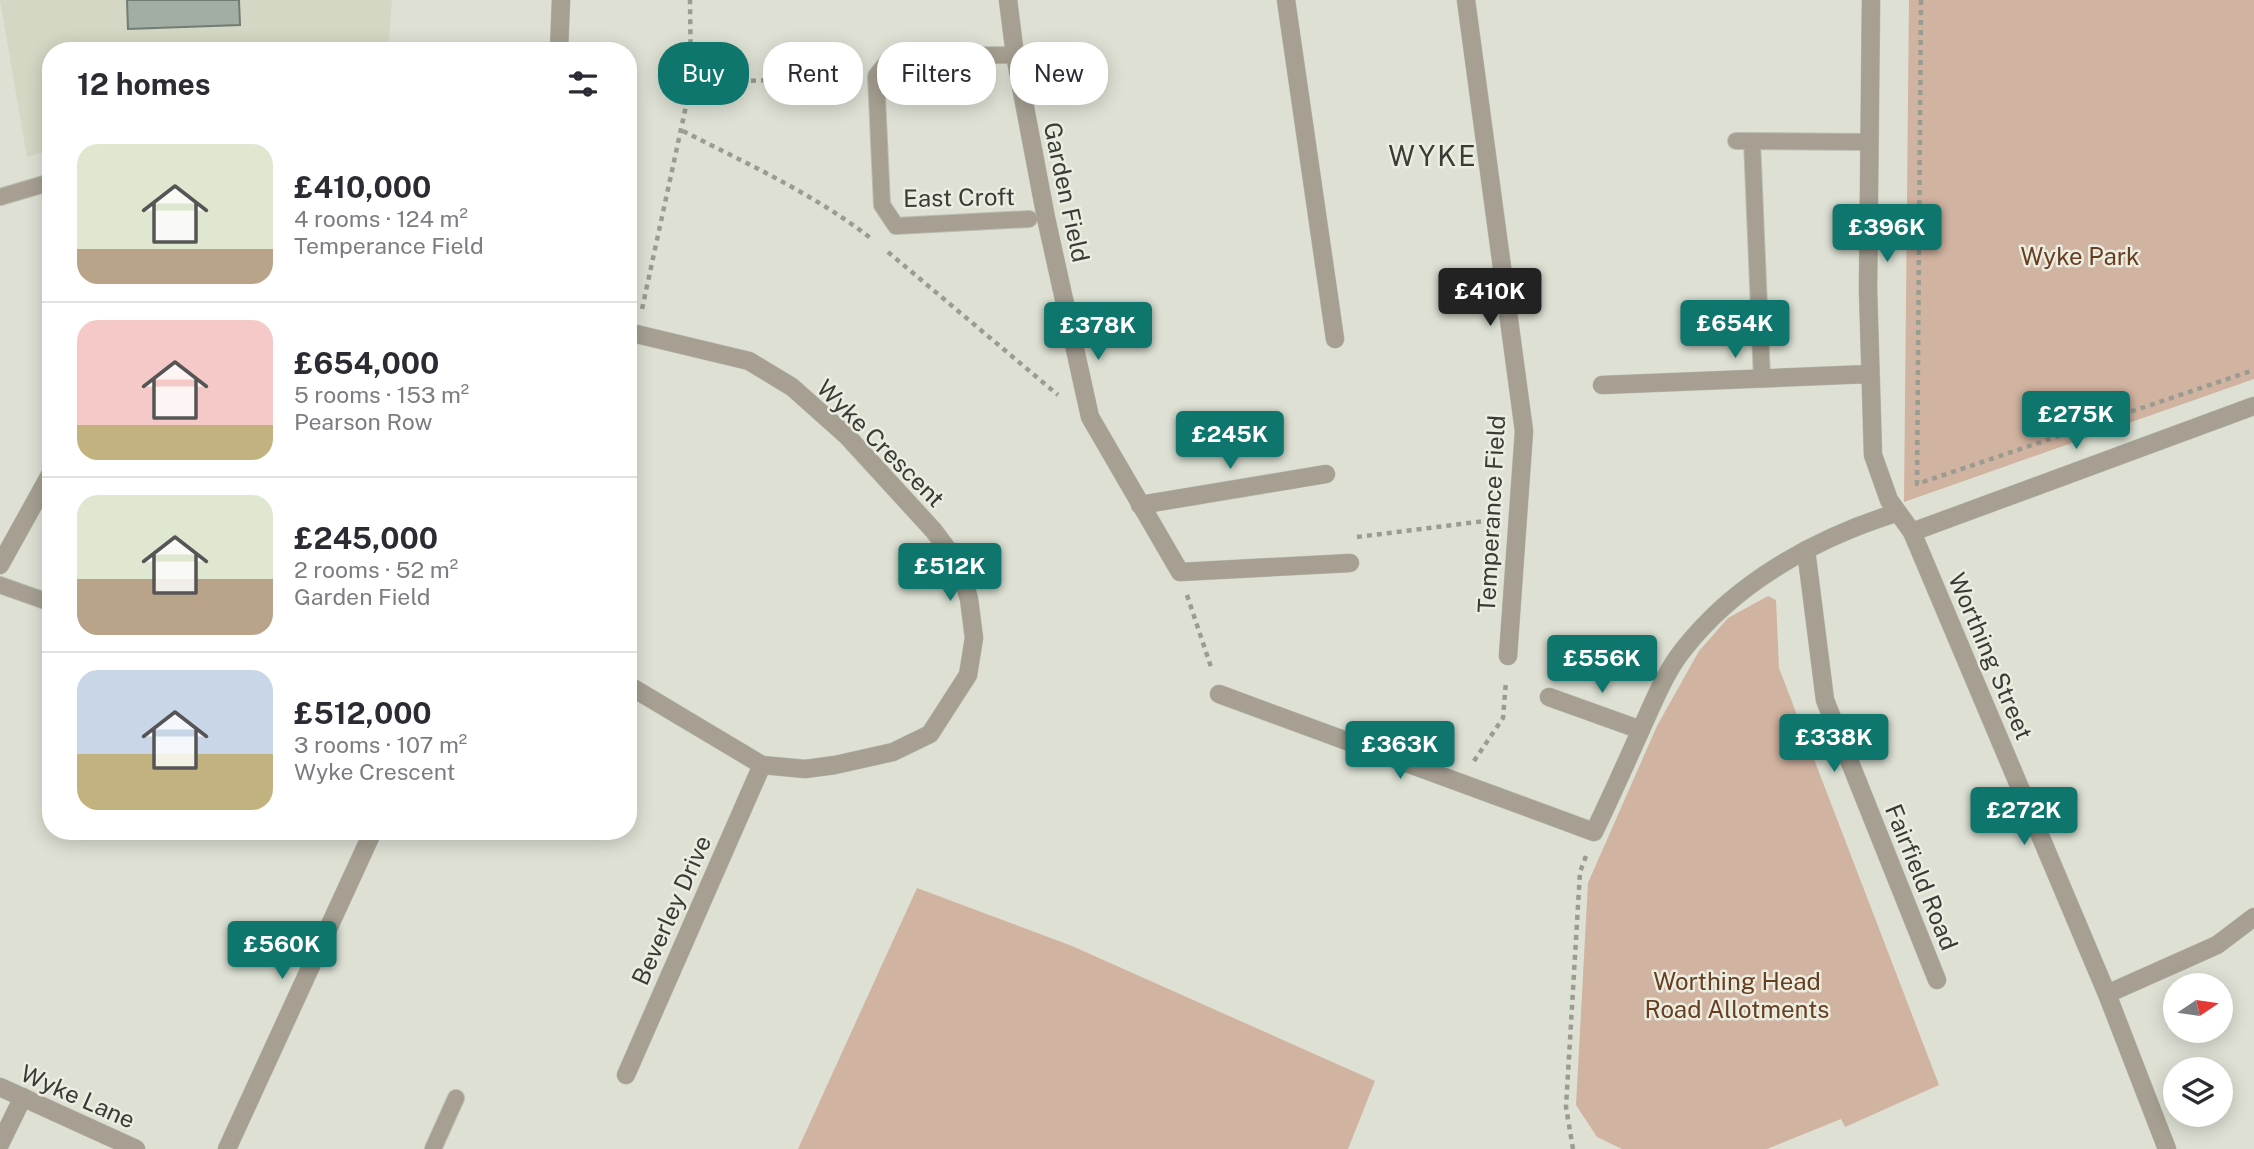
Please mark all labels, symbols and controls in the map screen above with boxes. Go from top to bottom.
chip: Buy [658,42,749,105]
chip: Rent [763,42,863,105]
chip: Filters [877,42,996,105]
chip: New [1010,42,1108,105]
icon: filters [564,65,602,103]
text: 12 homes [77,66,211,102]
street label: Garden Field [1038,119,1096,265]
district label: WYKE [1388,139,1478,172]
text: £410,000 [294,169,431,205]
icon: home [133,172,217,256]
street label: East Croft [903,182,1015,212]
pin: £396K [1838,204,1936,264]
text: 4 rooms · 124 m² [294,205,468,232]
text: £396K [1849,213,1925,240]
text: Temperance Field [294,232,484,259]
park label: Wyke Park [2020,242,2140,270]
pin: £410K [1441,268,1539,328]
text: £410K [1454,277,1526,304]
pin: £654K [1686,300,1784,360]
pin: £378K [1049,302,1147,362]
text: £654K [1696,309,1774,336]
text: £378K [1060,311,1136,338]
text: £654,000 [294,345,439,381]
icon: home [133,348,217,432]
street label: Wyke Crescent [812,374,950,512]
text: 5 rooms · 153 m² [294,381,469,408]
pin: £275K [2027,392,2125,451]
text: £275K [2038,400,2114,427]
text: Pearson Row [294,408,432,435]
pin: £245K [1181,412,1279,471]
street label: Temperance Field [1472,414,1510,614]
text: £245K [1192,420,1268,447]
text: £245,000 [294,520,438,556]
icon: home [133,523,217,607]
pin: £512K [901,544,999,603]
text: £512K [914,552,986,579]
text: 2 rooms · 52 m² [294,556,458,583]
street label: Worthing Street [1943,568,2039,744]
text: Garden Field [294,583,431,610]
pin: £556K [1553,636,1651,695]
text: £556K [1563,644,1641,671]
text: £512,000 [294,695,432,731]
icon: home [133,698,217,782]
pin: £338K [1785,714,1883,774]
pin: £363K [1351,722,1449,781]
text: £338K [1795,723,1873,750]
text: £363K [1361,730,1439,757]
text: 3 rooms · 107 m² [294,731,467,758]
text: Wyke Crescent [294,758,456,785]
pin: £272K [1975,788,2073,847]
text: £272K [1986,796,2062,823]
street label: Fairfield Road [1880,800,1964,954]
street label: Beverley Drive [626,831,716,989]
pin: £560K [233,922,331,981]
text: £560K [244,930,320,957]
park label: Worthing Head Road Allotments [1645,967,1829,1023]
north arrow [2163,973,2233,1043]
map controls [2163,973,2233,1127]
button: layers [2163,1057,2233,1127]
street label: Wyke Lane [17,1058,139,1134]

